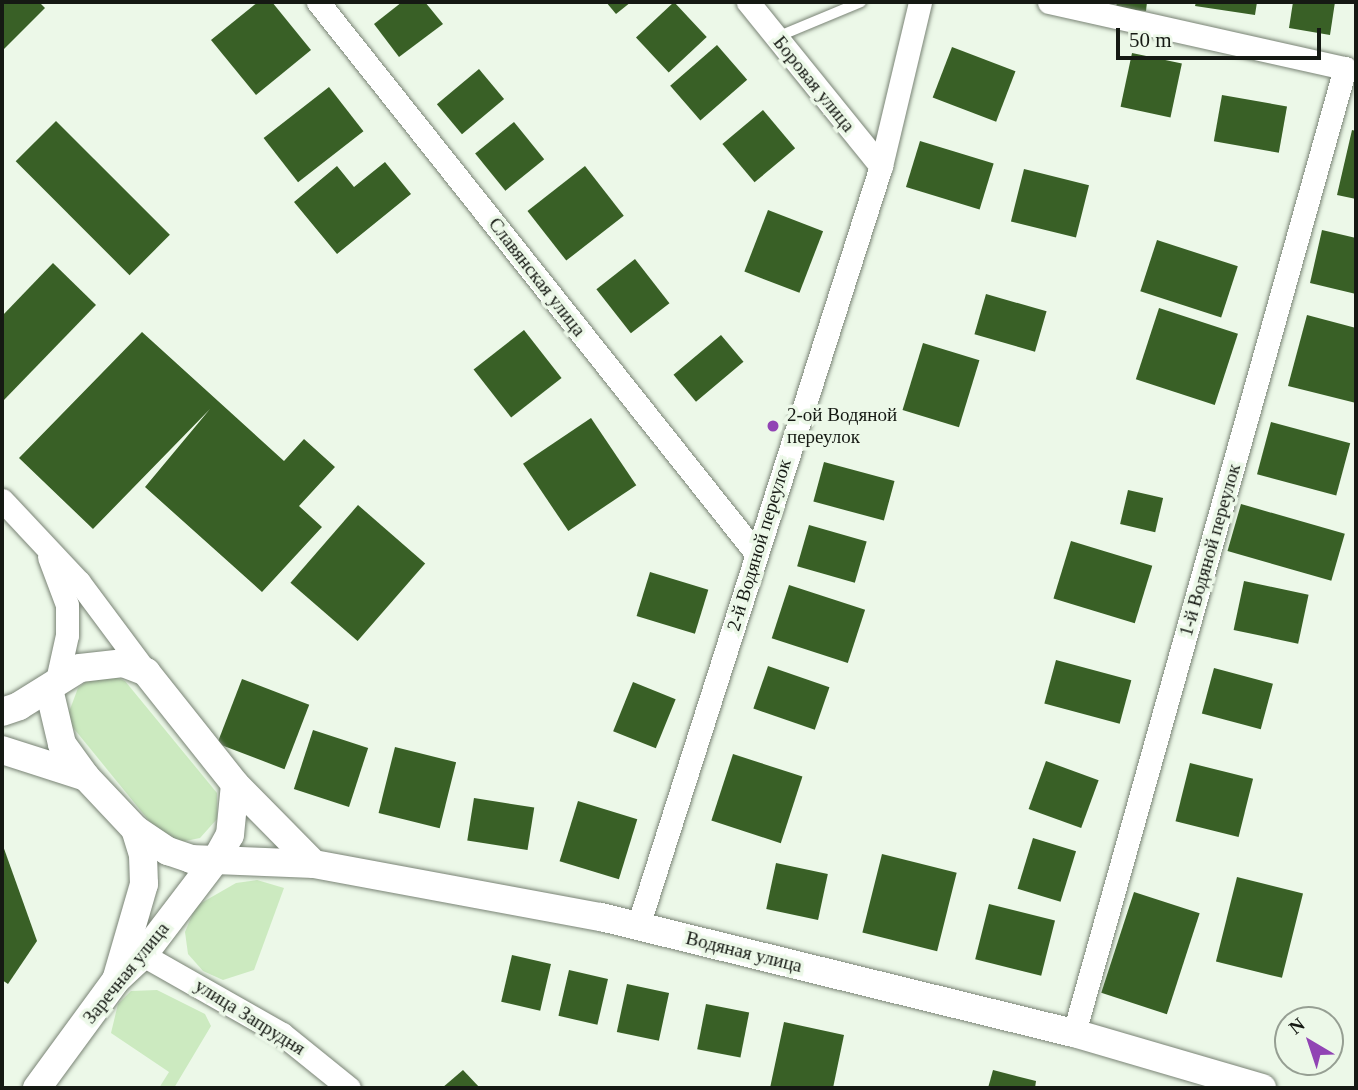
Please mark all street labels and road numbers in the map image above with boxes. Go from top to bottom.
street label: Боровая улица [768,31,860,137]
street label: Славянская улица [484,213,590,341]
street label: 2-й Водяной переулок [722,456,796,634]
street label: 1-й Водяной переулок [1174,461,1246,639]
street label: Заречная улица [78,918,174,1028]
street label: Водяная улица [683,927,805,977]
street label: улица Запрудня [191,974,309,1060]

